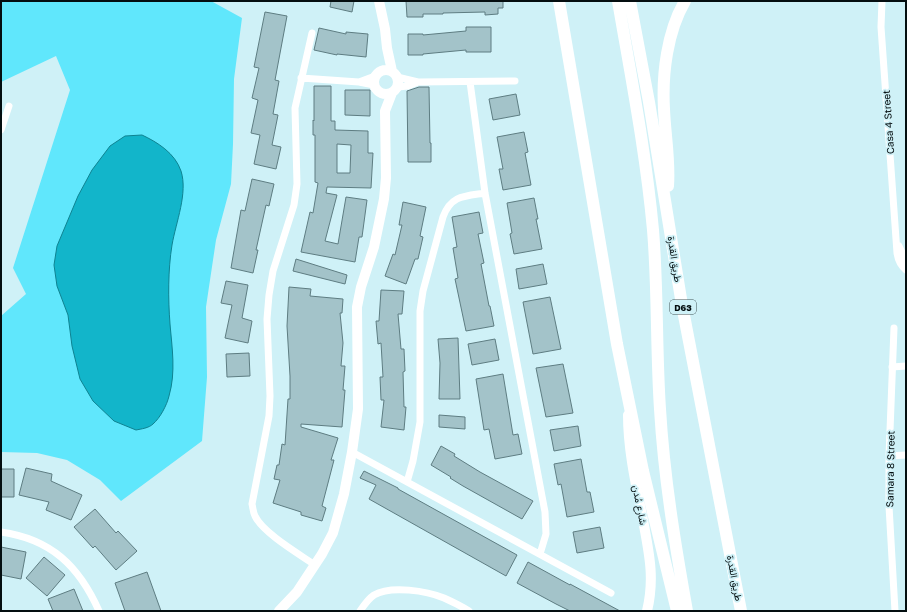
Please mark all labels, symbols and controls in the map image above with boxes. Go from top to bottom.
street label: Casa 4 Street [880,90,896,154]
street label: طريق القدرة [664,235,685,284]
road number: D63 [670,300,696,314]
street label: Samara 8 Street [883,431,897,507]
street label: شارع مُدن [629,484,650,526]
street label: طريق القدرة [724,554,745,603]

